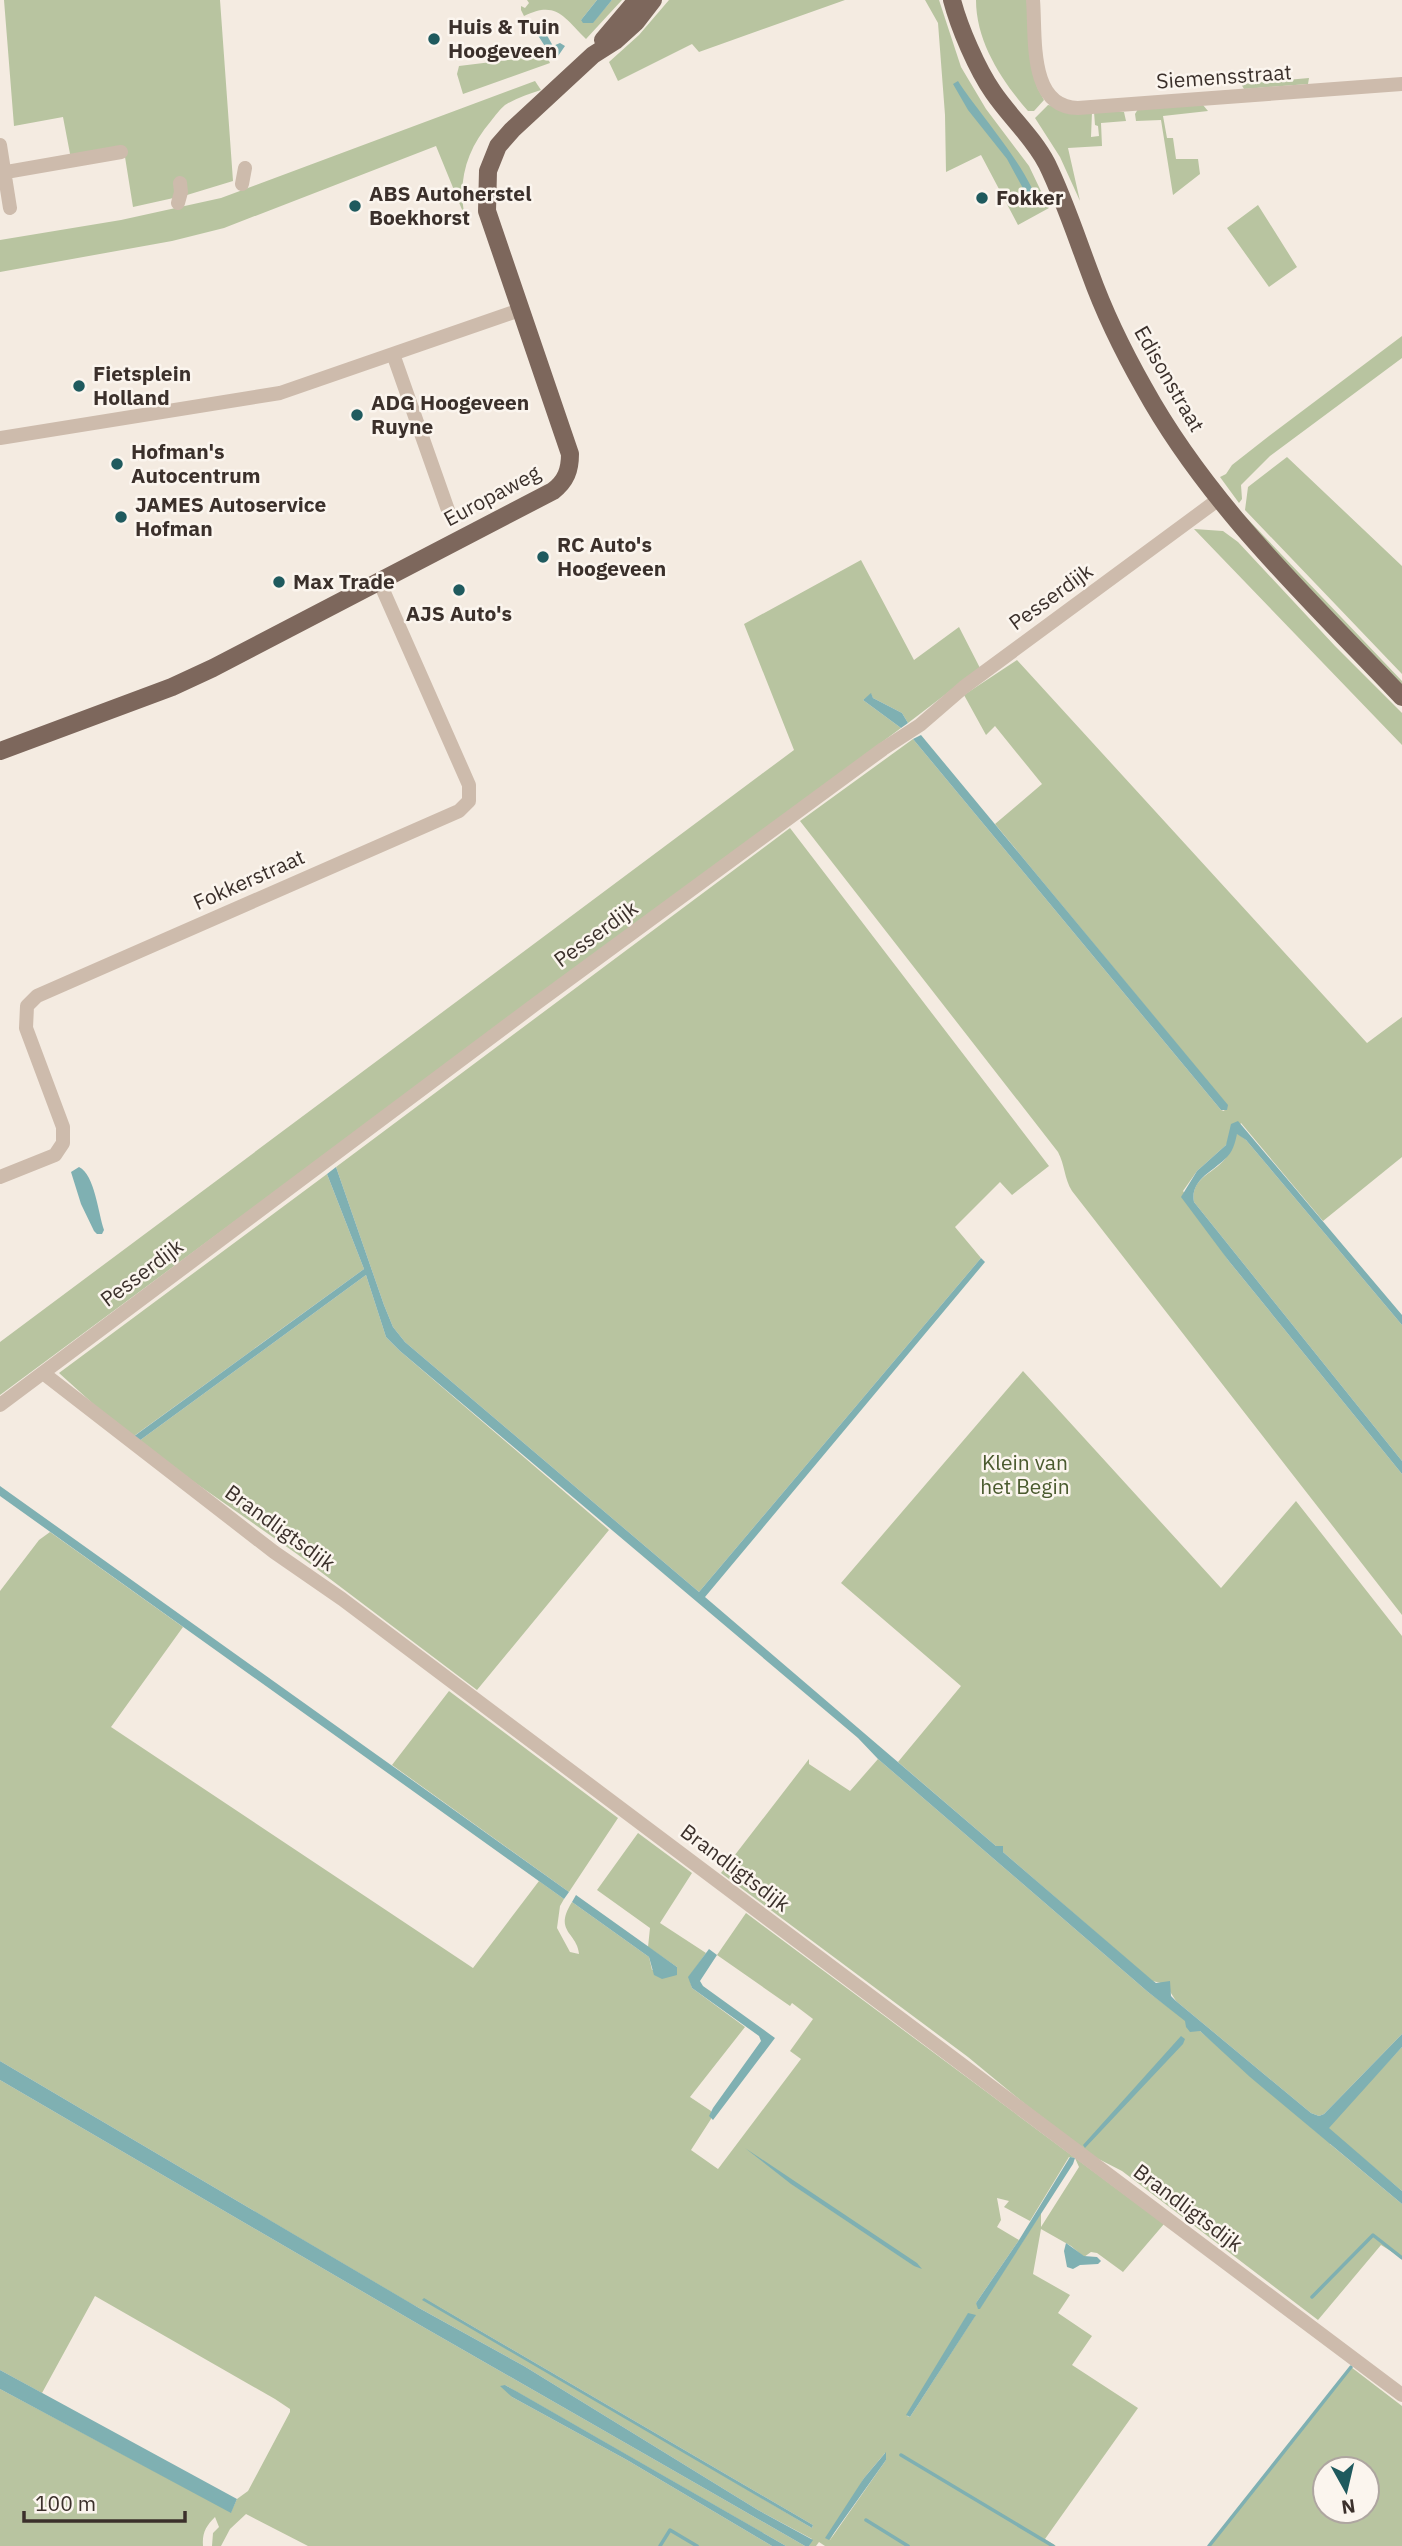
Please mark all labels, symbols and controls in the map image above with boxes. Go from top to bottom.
place label: Huis & Tuin Hoogeveen [448,12,560,64]
marker: Huis & Tuin Hoogeveen [426,31,442,47]
street label: Siemensstraat [1155,57,1293,95]
place label: ABS Autoherstel Boekhorst [369,179,532,231]
place label: Fokker [996,183,1064,211]
marker: Fokker [974,190,990,206]
marker: ABS Autoherstel Boekhorst [347,198,363,214]
street label: Edisonstraat [1128,320,1212,437]
place label: Fietsplein Holland [93,359,191,411]
marker: Fietsplein Holland [71,378,87,394]
place label: ADG Hoogeveen Ruyne [371,388,529,440]
marker: ADG Hoogeveen Ruyne [349,407,365,423]
place label: Hofman's Autocentrum [131,437,261,489]
marker: Hofman's Autocentrum [109,456,125,472]
street label: Europaweg [438,458,545,532]
place label: JAMES Autoservice Hofman [135,490,326,542]
marker: JAMES Autoservice Hofman [113,509,129,525]
place label: RC Auto's Hoogeveen [557,530,666,582]
marker: RC Auto's Hoogeveen [535,549,551,565]
street label: Pesserdijk [1003,556,1098,636]
place label: Max Trade [293,567,395,595]
marker: Max Trade [271,574,287,590]
marker: AJS Auto's [451,582,467,598]
place label: AJS Auto's [406,599,512,627]
street label: Fokkerstraat [189,842,309,916]
street label: Pesserdijk [548,893,643,973]
street label: Pesserdijk [94,1232,189,1313]
park label: Klein van het Begin [980,1448,1070,1500]
street label: Brandligtsdijk [220,1478,341,1577]
street label: Brandligtsdijk [675,1817,796,1918]
street label: Brandligtsdijk [1128,2157,1249,2258]
north arrow [1311,2455,1381,2525]
scale bar [24,2480,186,2524]
text: 100 m [35,2489,96,2517]
text: N [1340,2494,1357,2520]

